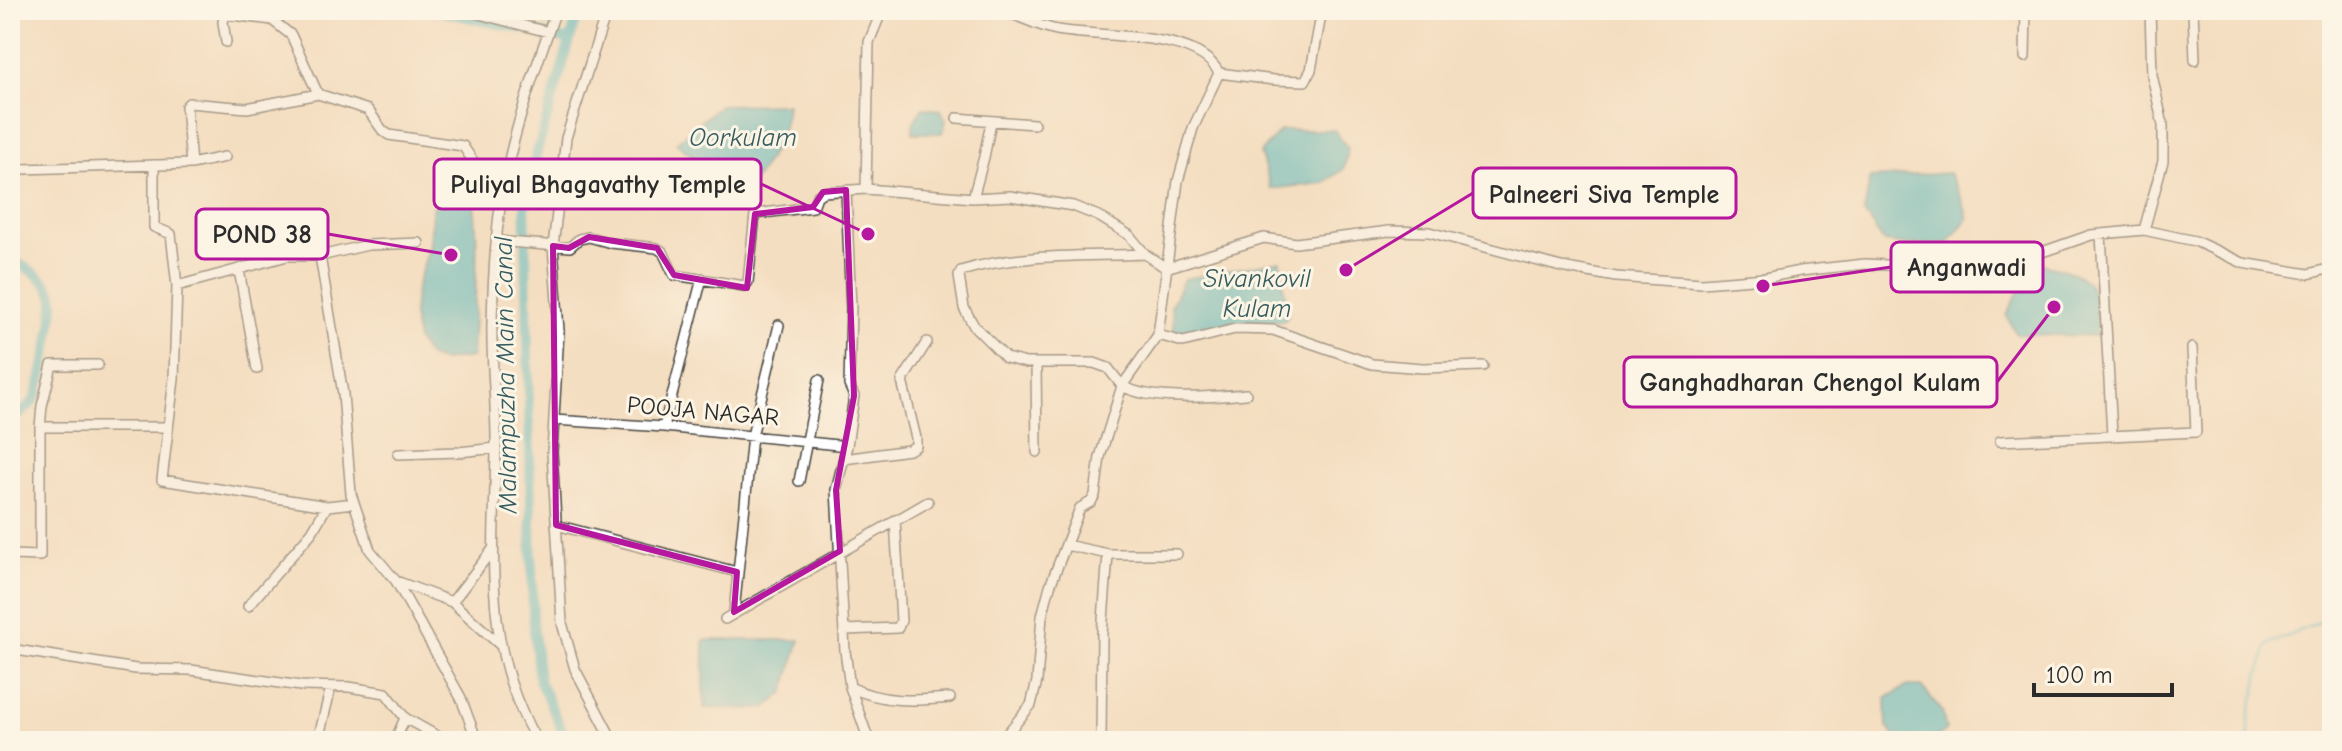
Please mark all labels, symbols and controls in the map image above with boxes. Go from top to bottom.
water label: Oorkulam [689,123,797,153]
callout: Puliyal Bhagavathy Temple [434,159,761,209]
callout: Palneeri Siva Temple [1473,168,1736,218]
text: Puliyal Bhagavathy Temple [450,170,746,200]
text: Palneeri Siva Temple [1489,180,1719,210]
callout: POND 38 [196,209,328,259]
text: POND 38 [212,220,312,250]
water label: Malampuzha Main Canal [489,236,523,515]
callout: Anganwadi [1891,242,2043,292]
text: Anganwadi [1907,253,2027,283]
water label: Sivankovil Kulam [1203,264,1311,324]
callout: Ganghadharan Chengol Kulam [1624,357,1997,407]
text: Ganghadharan Chengol Kulam [1639,368,1981,398]
street label: POOJA NAGAR [626,390,780,432]
scale bar [2034,647,2172,697]
text: 100 m [2046,661,2113,689]

